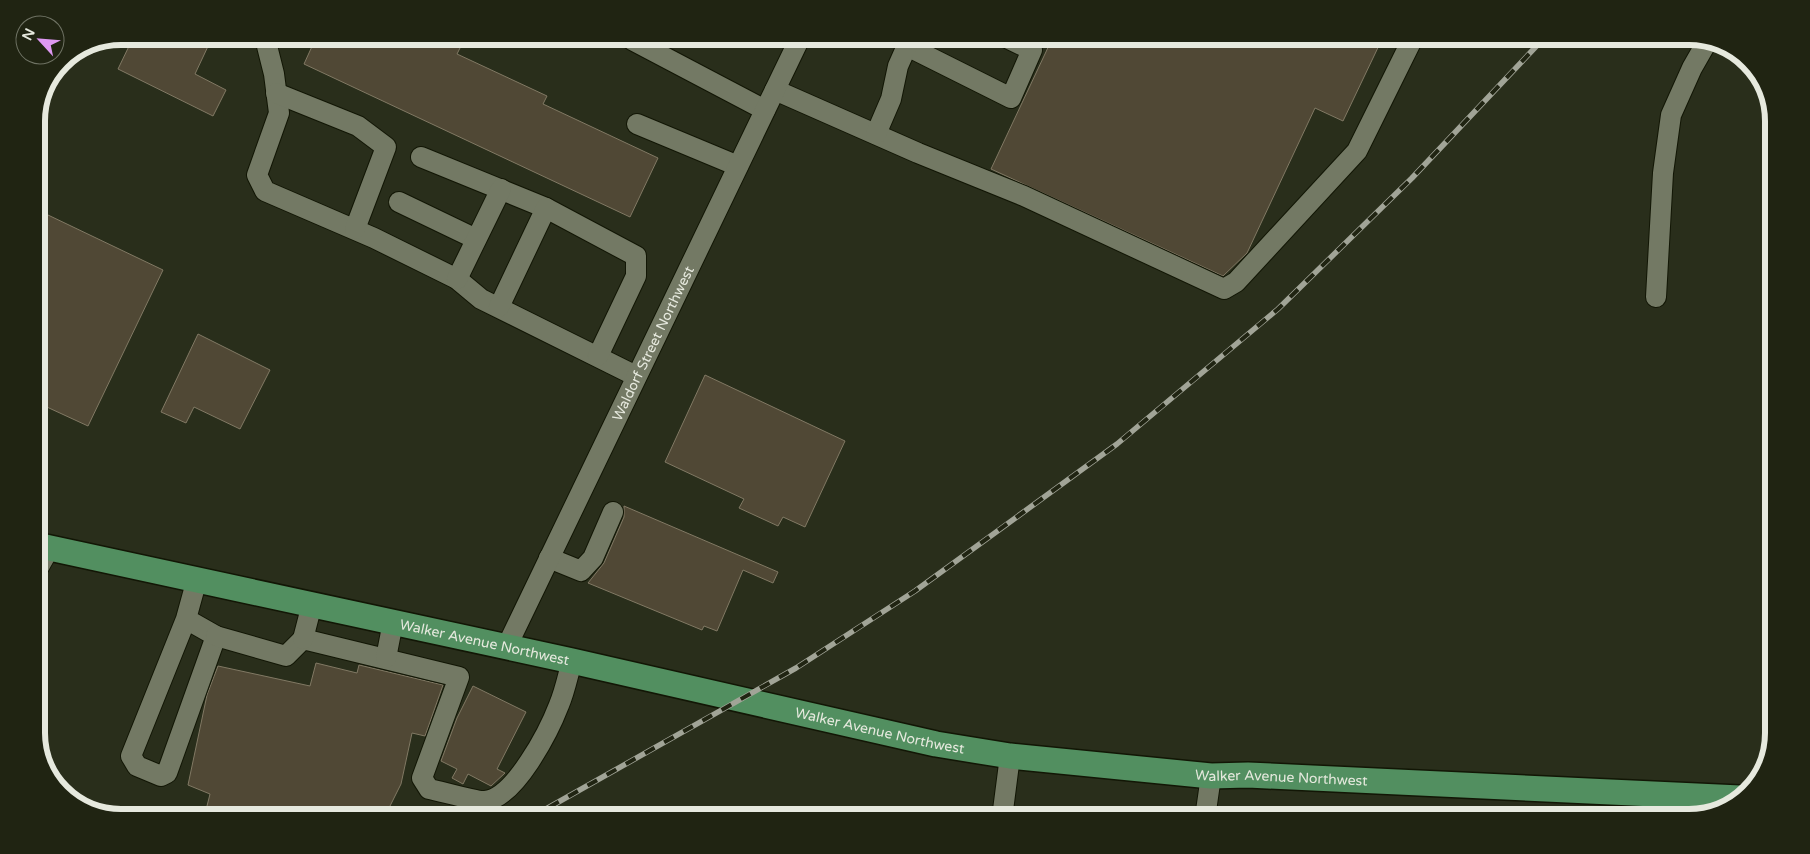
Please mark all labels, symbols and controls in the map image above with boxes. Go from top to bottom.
north arrow [15,15,65,65]
text: N [19,26,39,43]
street label: Waldorf Street Northwest [608,262,698,424]
street label: Walker Avenue Northwest [398,615,572,669]
street label: Walker Avenue Northwest [793,704,966,757]
street label: Walker Avenue Northwest [1194,766,1369,789]

